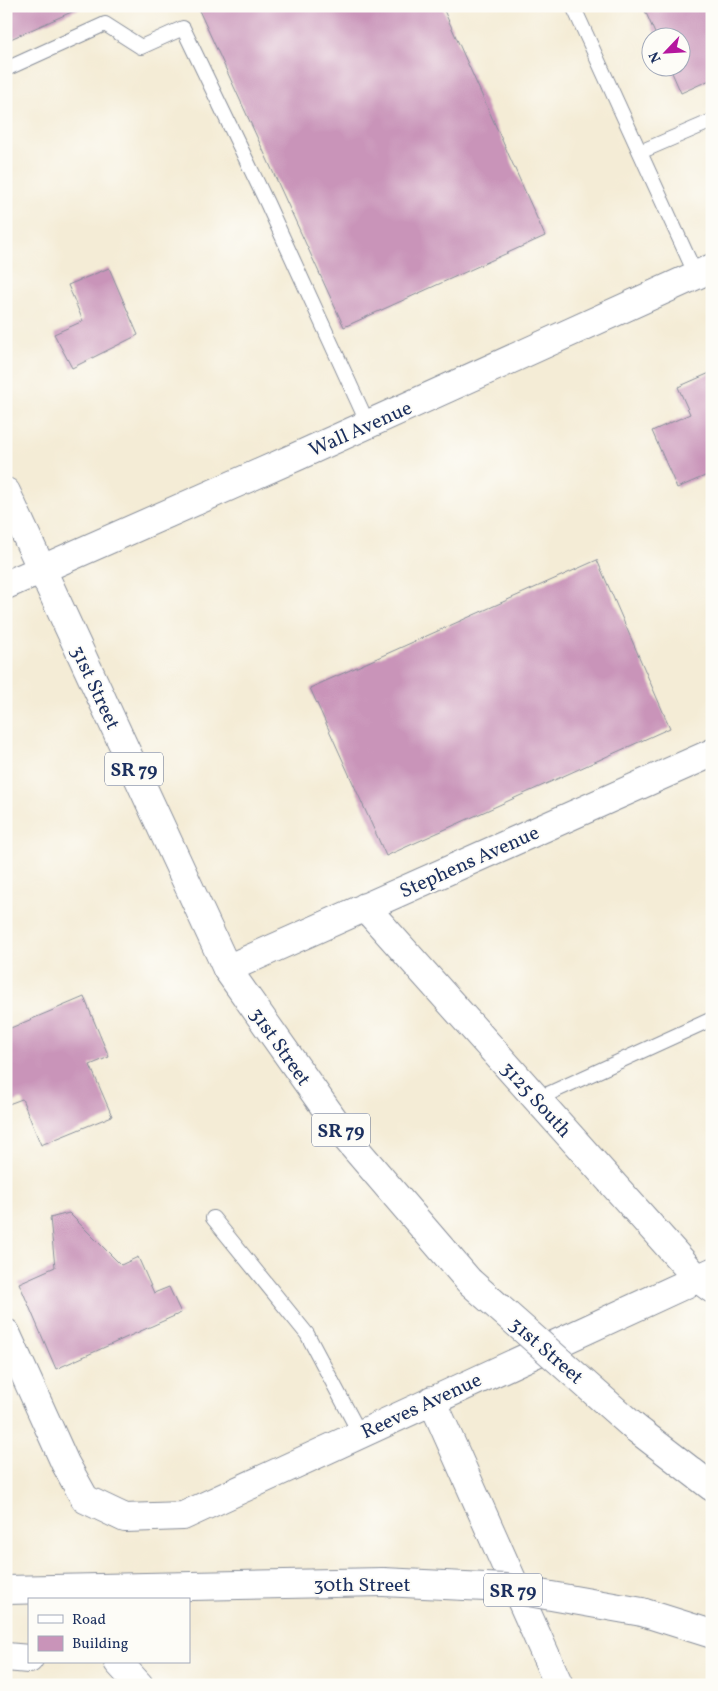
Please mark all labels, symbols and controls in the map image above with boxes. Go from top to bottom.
north arrow [640,28,690,78]
text: N [645,48,666,65]
street label: Wall Avenue [305,395,417,465]
street label: 31st Street [62,641,126,735]
road number: SR 79 [105,752,163,786]
street label: Stephens Avenue [396,820,544,906]
street label: 31st Street [242,1002,317,1092]
street label: 3125 South [494,1056,578,1145]
road number: SR 79 [312,1114,370,1146]
street label: 31st Street [503,1311,589,1392]
street label: Reeves Avenue [357,1367,487,1447]
street label: 30th Street [313,1572,411,1600]
road number: SR 79 [484,1574,542,1606]
legend [28,1598,190,1664]
text: Road [72,1610,106,1631]
text: Building [72,1634,129,1655]

